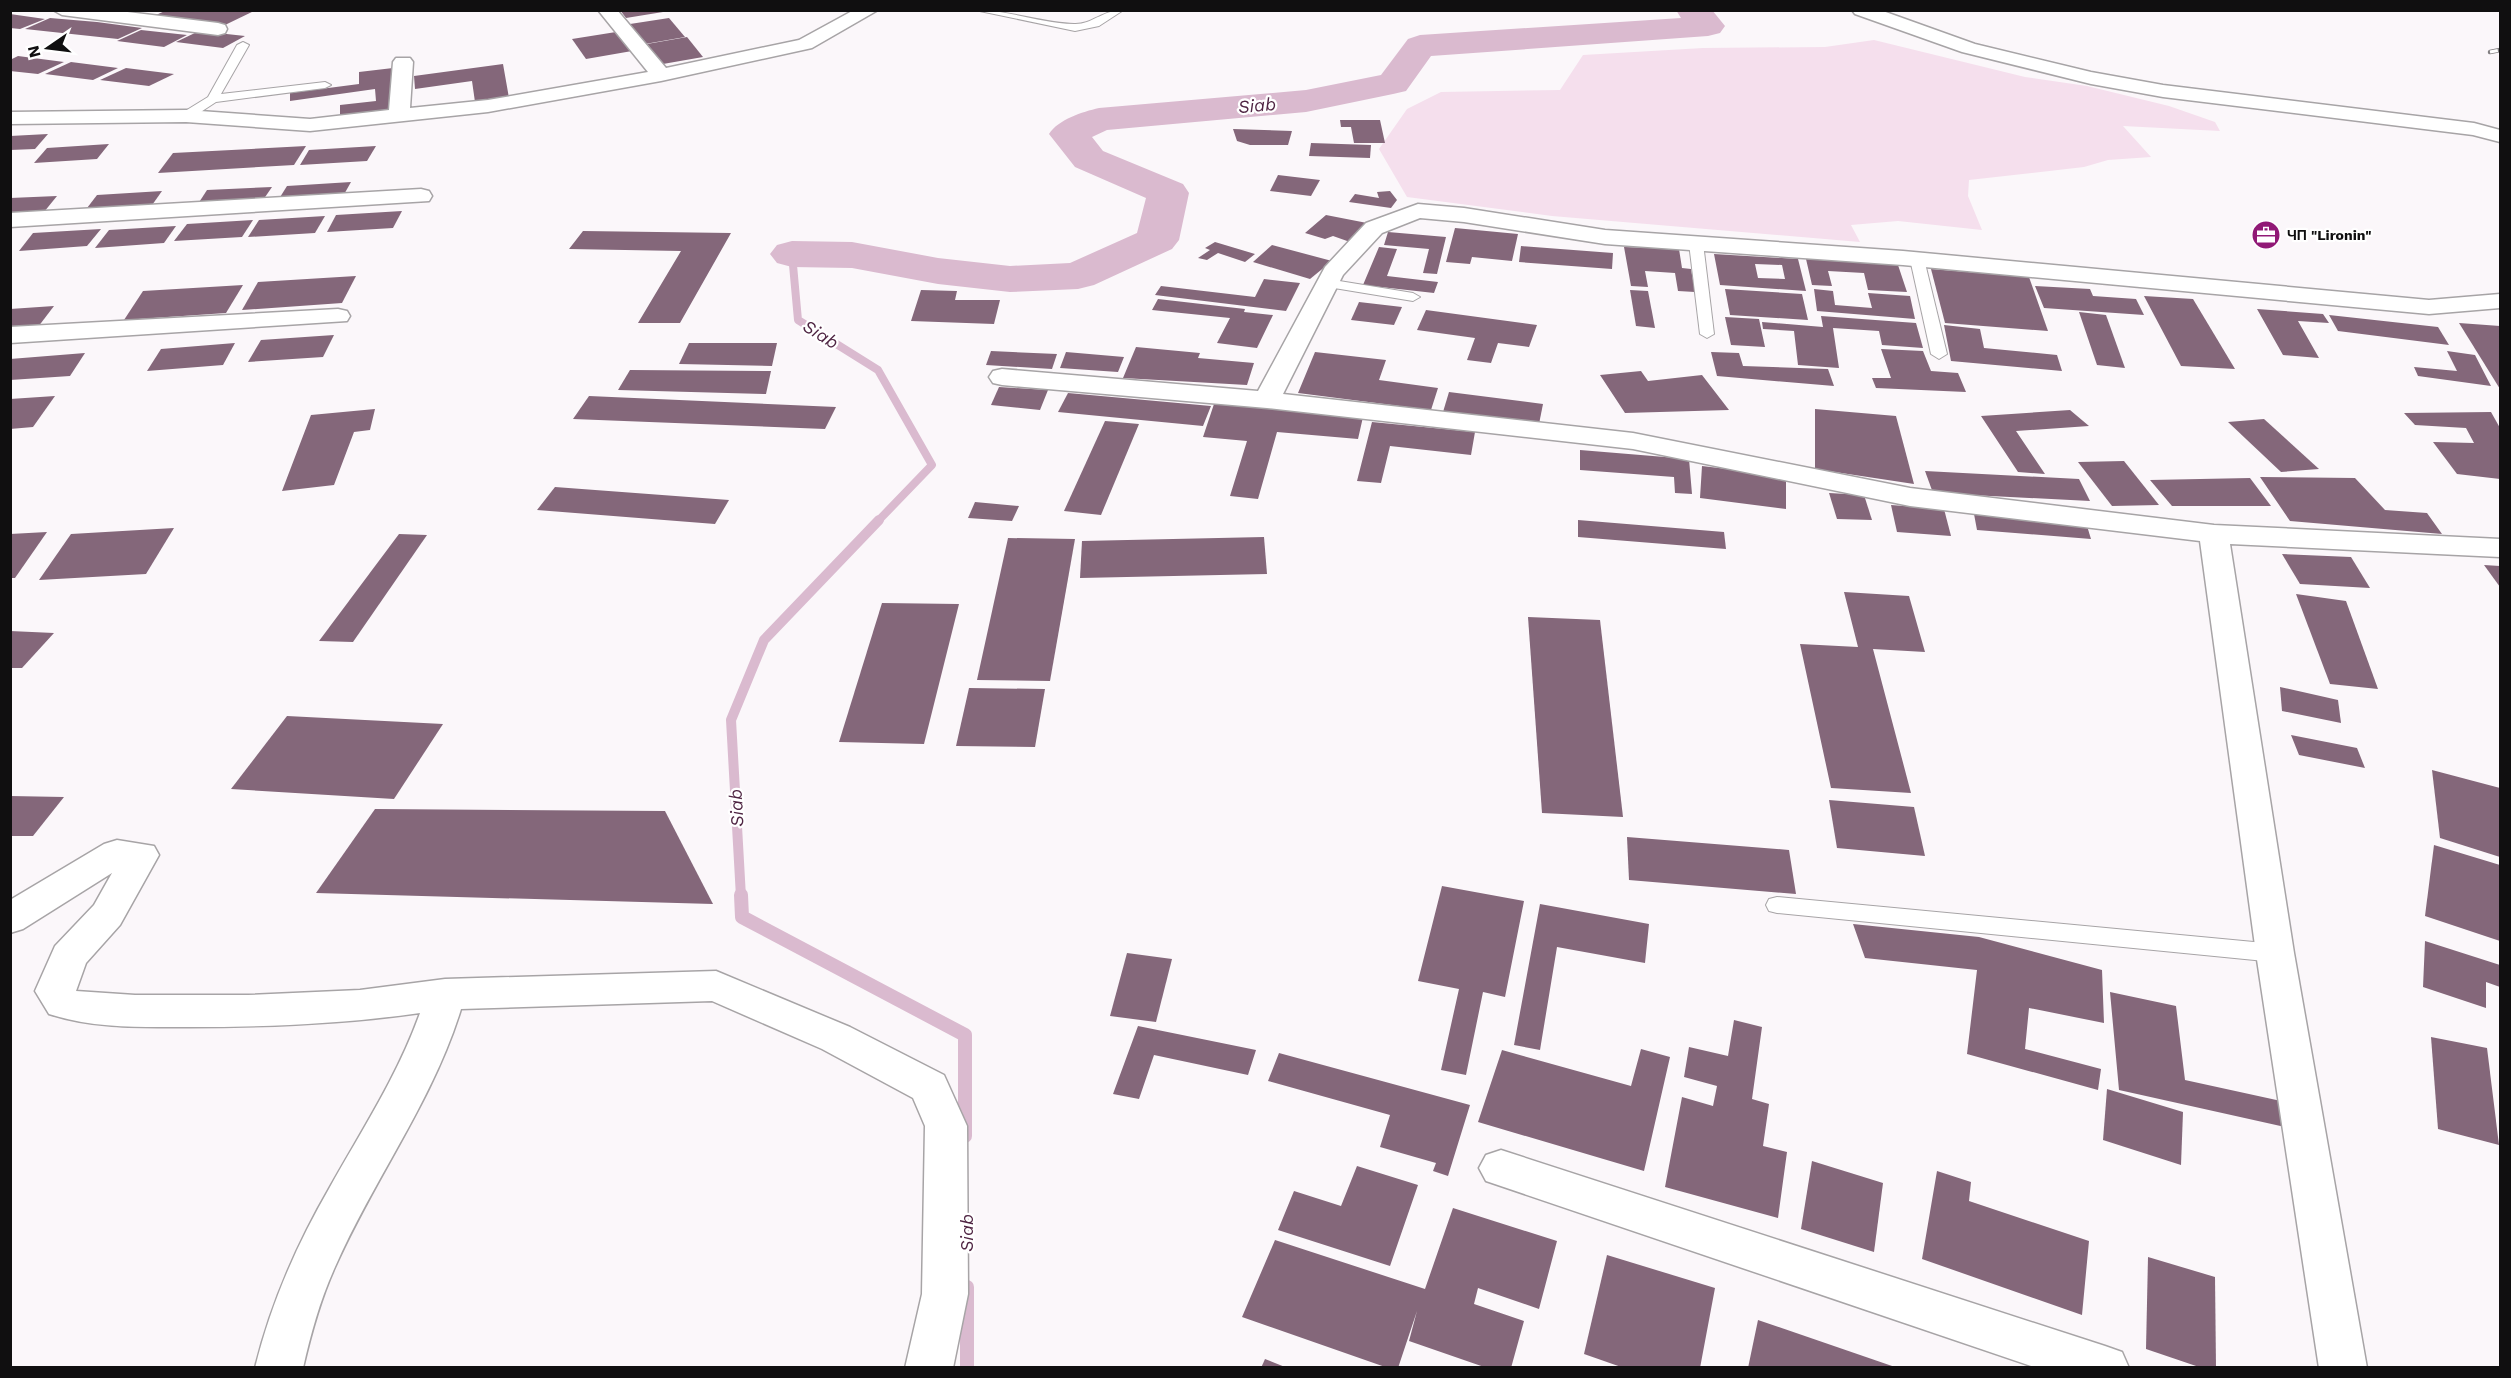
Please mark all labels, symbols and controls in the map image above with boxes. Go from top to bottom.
north arrow [18,18,78,78]
text: N [23,43,45,60]
water label: Siab [1237,93,1277,117]
office icon: ЧП "Lironin" [2250,219,2282,251]
place label: ЧП "Lironin" [2287,227,2372,243]
water label: Siab [799,315,843,353]
water label: Siab [725,788,747,828]
water label: Siab [956,1214,977,1252]

